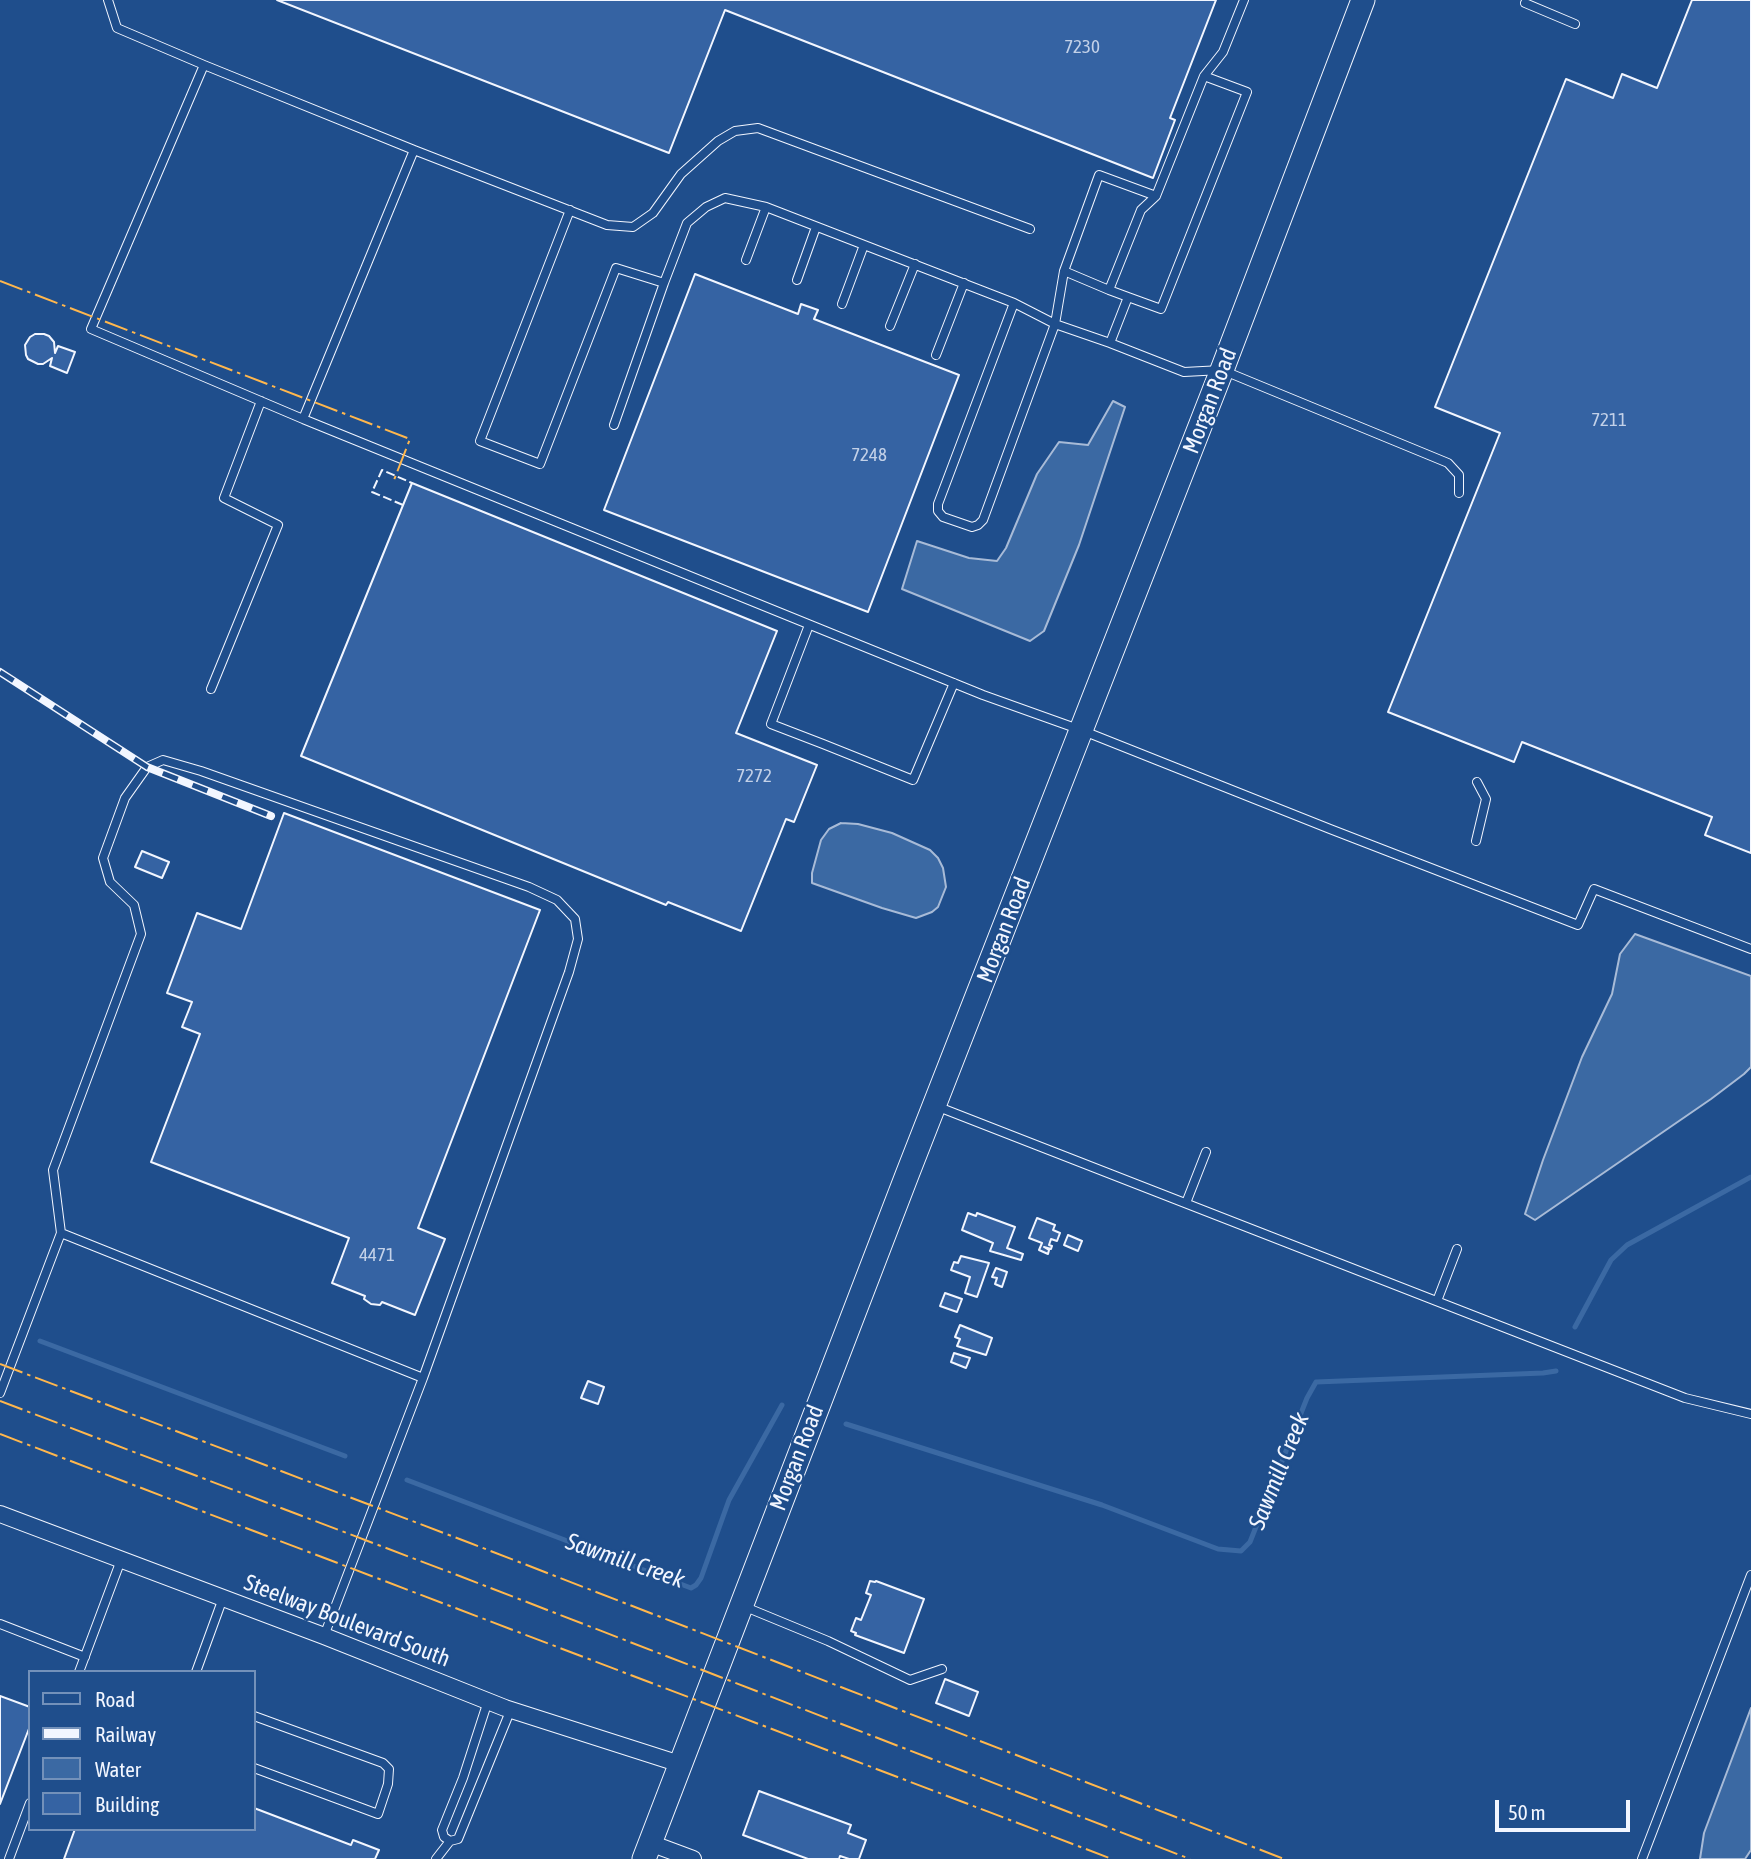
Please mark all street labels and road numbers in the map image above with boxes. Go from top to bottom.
street label: Morgan Road [1177,344,1243,458]
street label: Morgan Road [971,873,1037,987]
street label: Morgan Road [764,1401,830,1515]
street label: Steelway Boulevard South [240,1569,454,1673]

